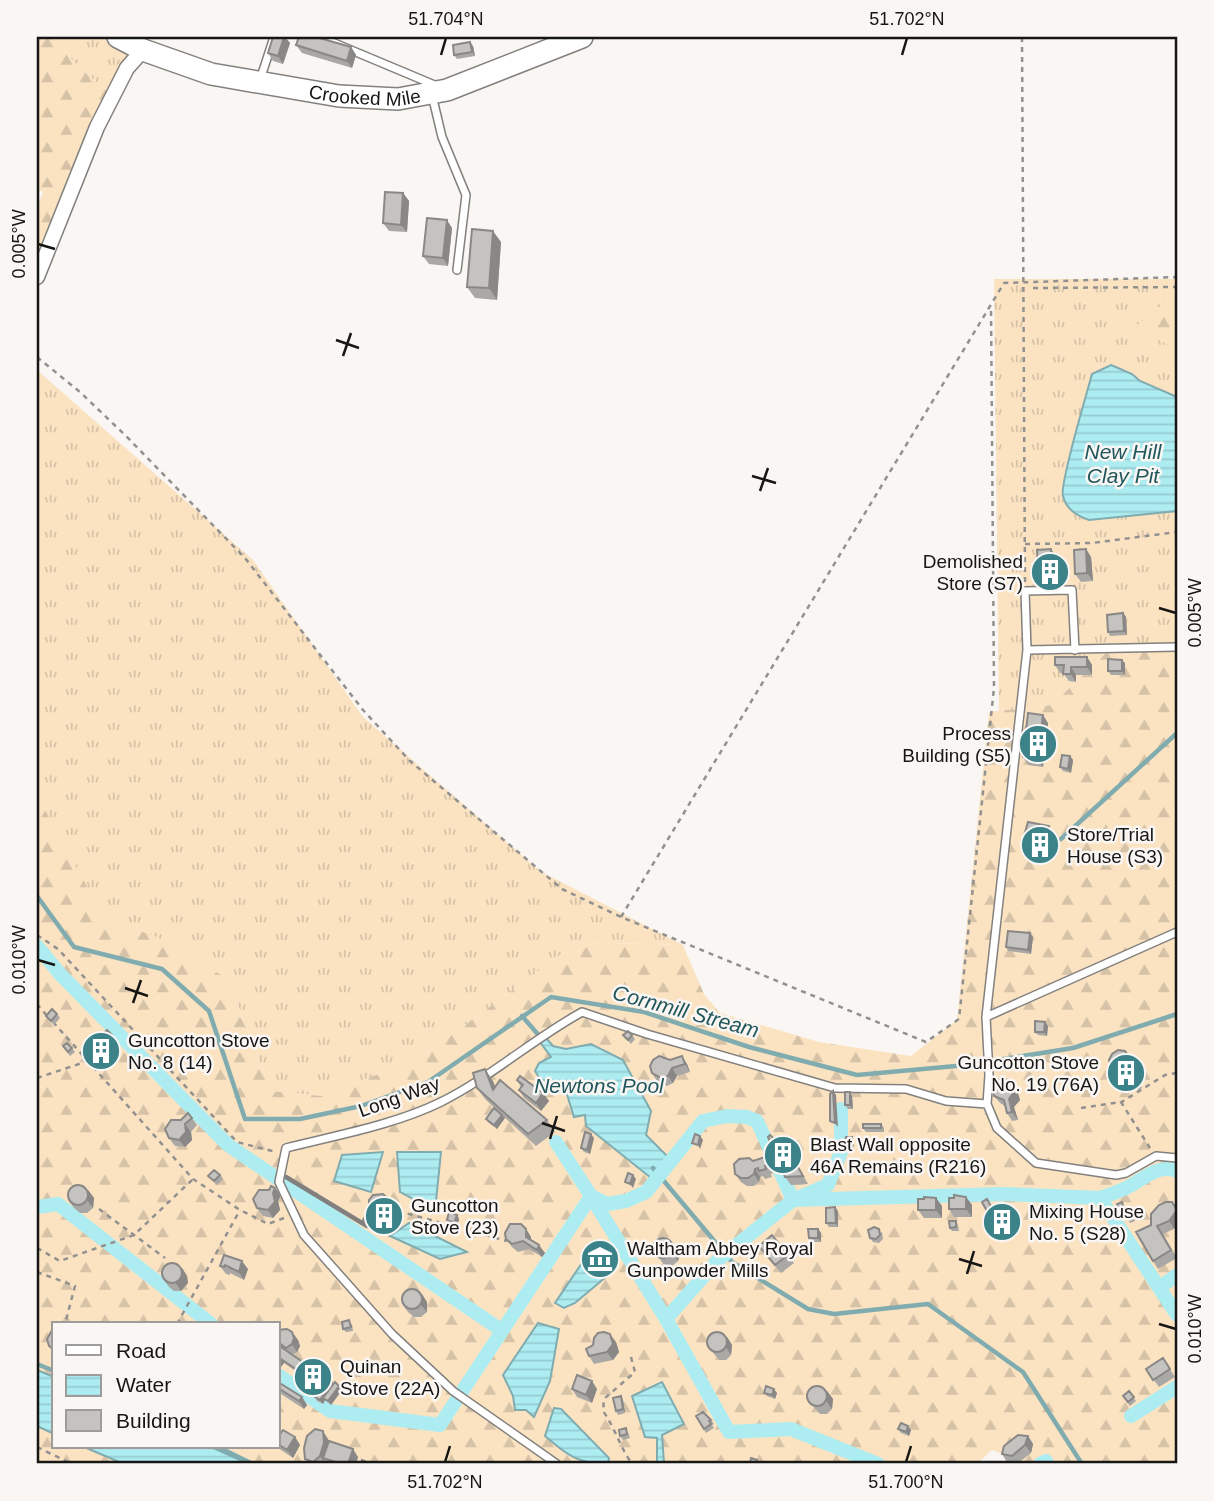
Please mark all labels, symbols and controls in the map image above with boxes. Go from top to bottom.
text: 51.704°N [408,9,484,29]
text: 51.702°N [869,9,945,29]
street label: Crooked Mile [307,81,422,110]
text: 0.005°W [9,209,29,279]
water label: New Hill Clay Pit [1084,440,1163,487]
place label: Demolished Store (S7) [923,551,1023,594]
building icon: Demolished Store (S7) [1029,551,1071,593]
text: 0.005°W [1185,578,1205,648]
place label: Process Building (S5) [902,723,1011,766]
building icon: Process Building (S5) [1017,723,1059,765]
building icon: Store/Trial House (S3) [1019,824,1061,866]
place label: Store/Trial House (S3) [1067,824,1163,867]
text: 0.010°W [9,925,29,995]
water label: Cornmill Stream [610,980,762,1042]
building icon: Guncotton Stove No. 8 (14) [80,1030,122,1072]
place label: Guncotton Stove No. 8 (14) [128,1030,270,1073]
place label: Guncotton Stove No. 19 (76A) [957,1052,1099,1095]
building icon: Guncotton Stove No. 19 (76A) [1105,1052,1147,1094]
street label: Long Way [356,1072,443,1121]
water label: Newtons Pool [534,1074,665,1097]
building icon: Blast Wall opposite 46A Remains (R216) [762,1134,804,1176]
place label: Blast Wall opposite 46A Remains (R216) [810,1134,986,1177]
building icon: Guncotton Stove (23) [363,1195,405,1237]
place label: Guncotton Stove (23) [411,1195,499,1238]
building icon: Mixing House No. 5 (S28) [981,1201,1023,1243]
place label: Mixing House No. 5 (S28) [1029,1201,1144,1244]
museum icon: Waltham Abbey Royal Gunpowder Mills [579,1238,621,1280]
place label: Waltham Abbey Royal Gunpowder Mills [627,1238,813,1281]
text: 0.010°W [1185,1294,1205,1364]
legend [52,1322,280,1448]
text: Road [116,1339,166,1362]
building icon: Quinan Stove (22A) [292,1356,334,1398]
place label: Quinan Stove (22A) [340,1356,440,1399]
text: Water [116,1373,171,1396]
text: Building [116,1409,191,1432]
text: 51.702°N [407,1472,483,1492]
text: 51.700°N [868,1472,944,1492]

